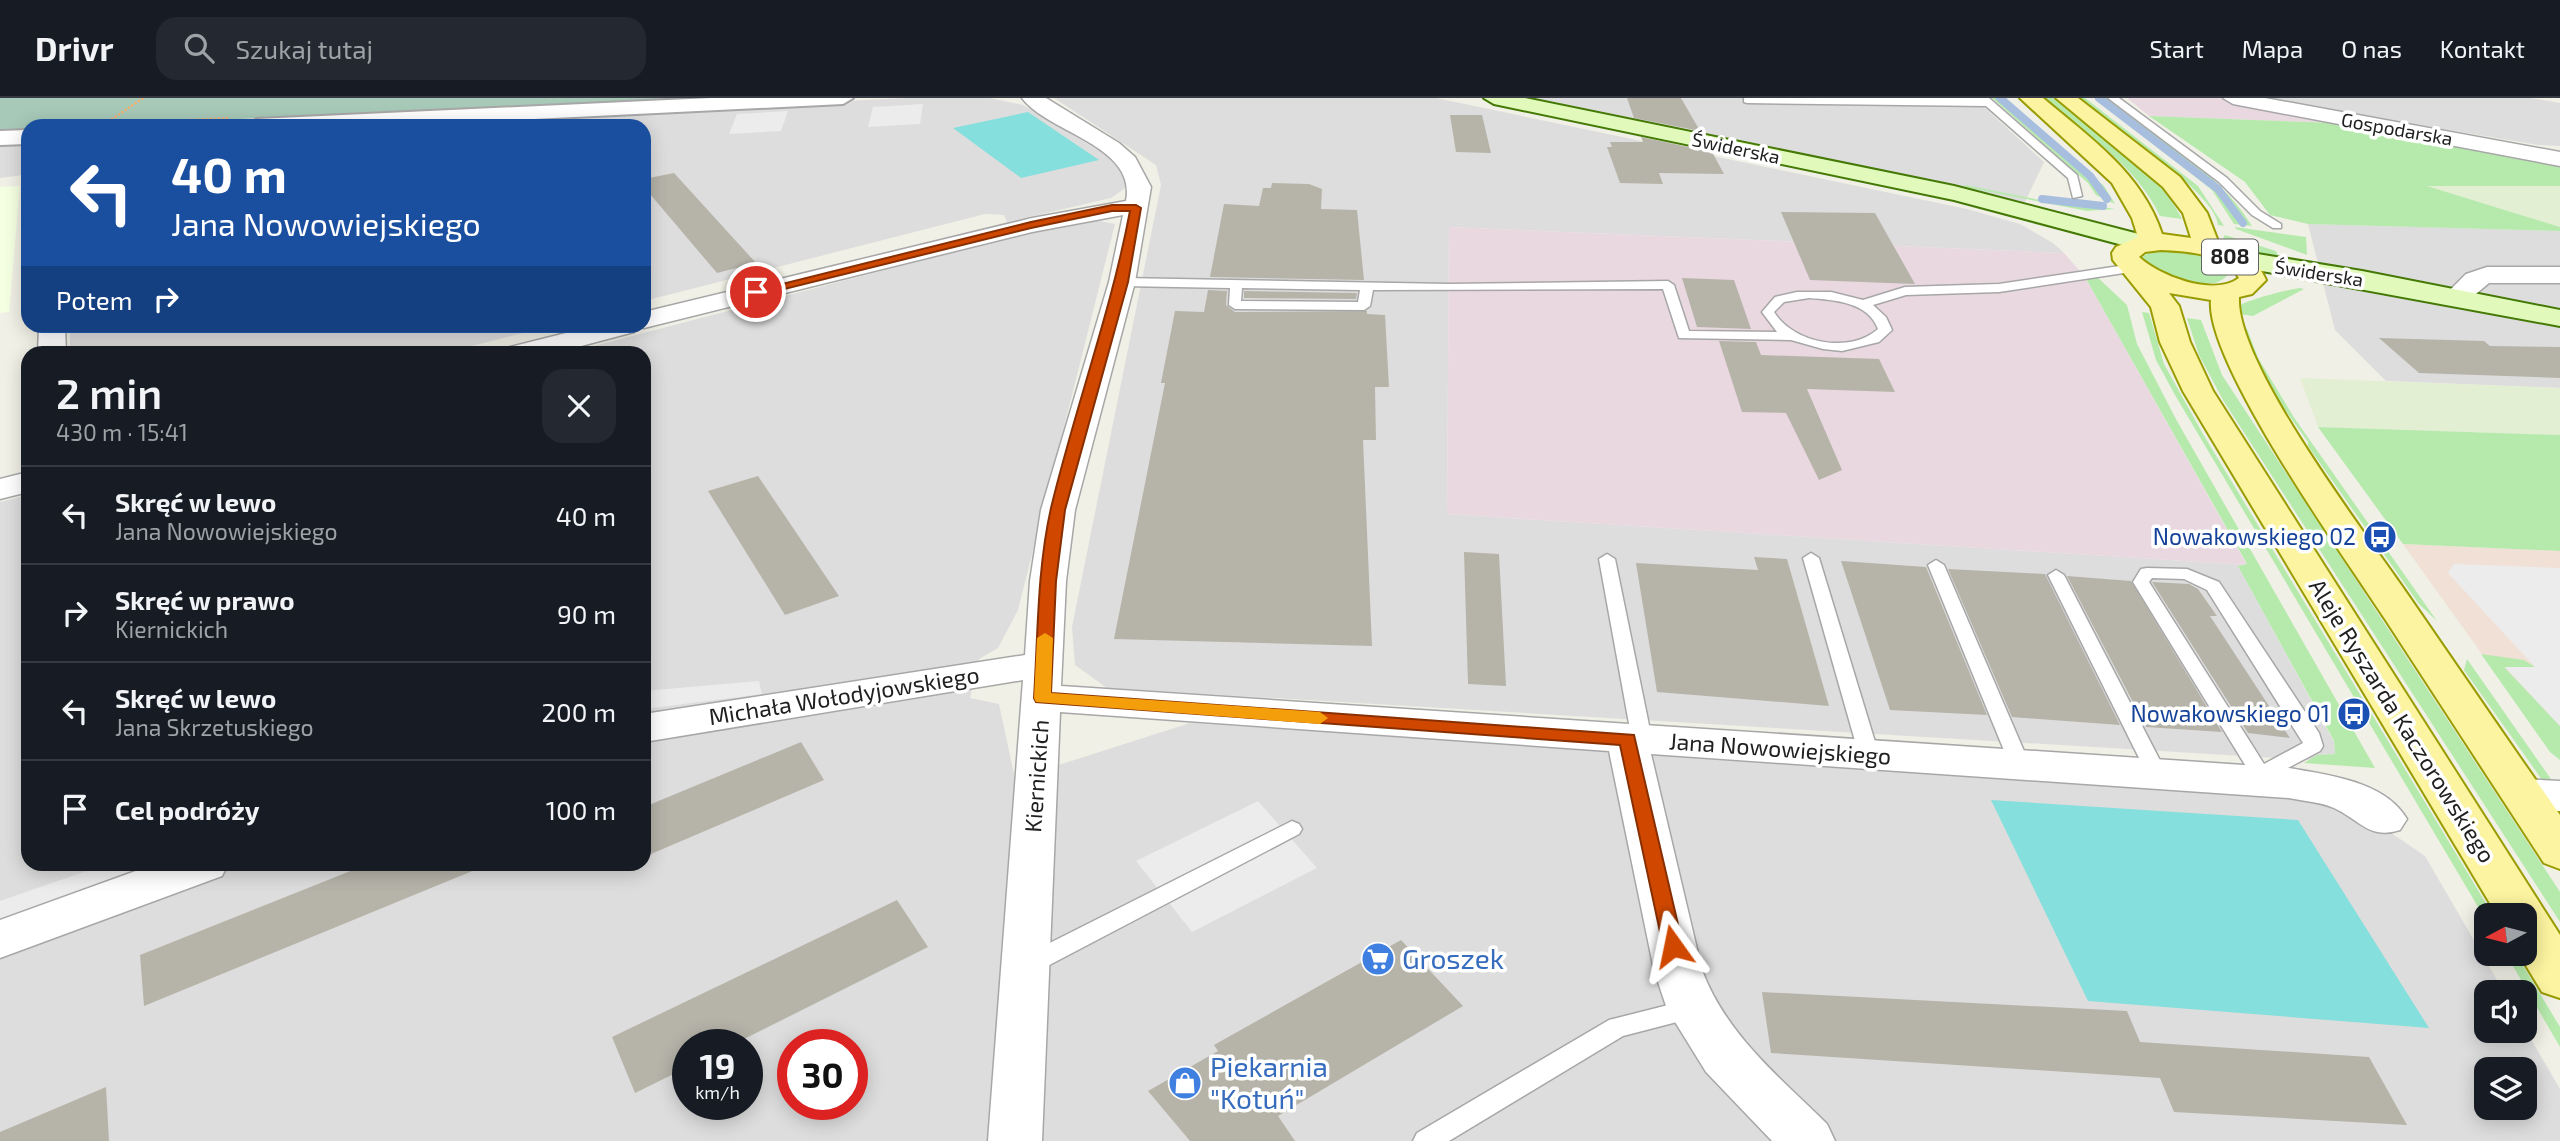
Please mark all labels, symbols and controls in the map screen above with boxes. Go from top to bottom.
search box [156,17,646,80]
text: Drivr [35,28,114,68]
icon: search [180,29,218,67]
text: Szukaj tutaj [236,33,373,64]
text: Start [2149,34,2204,63]
text: Mapa [2242,34,2303,63]
text: O nas [2341,34,2402,63]
text: Kontakt [2440,34,2525,63]
street label: Gospodarska [2340,107,2455,150]
street label: Świderska [1690,127,1782,168]
text: 40 m [171,144,287,203]
icon: left [56,147,147,238]
text: Jana Nowowiejskiego [171,204,481,242]
road number: 808 [2202,240,2258,274]
street label: Świderska [2273,254,2365,291]
pin [726,262,786,322]
icon: arrive [737,273,775,311]
icon: right [147,280,185,318]
text: Potem [56,284,133,315]
text: 2 min [56,367,162,417]
button: close [542,369,616,443]
text: 430 m · 15:41 [56,418,188,446]
text: Skręć w lewo [115,486,276,517]
icon: left [56,496,94,534]
text: 40 m [556,500,616,531]
text: Jana Nowowiejskiego [115,517,338,545]
bus stop icon: Nowakowskiego 02 [2361,518,2399,556]
place label: Nowakowskiego 02 [2153,522,2356,550]
street label: Aleje Ryszarda Kaczorowskiego [2304,573,2502,868]
text: Skręć w prawo [115,584,295,615]
icon: right [56,594,94,632]
text: 90 m [557,598,616,629]
text: Kiernickich [115,615,228,643]
street label: Michała Wołodyjowskiego [707,660,981,730]
text: Skręć w lewo [115,682,276,713]
icon: left [56,692,94,730]
bus stop icon: Nowakowskiego 01 [2335,695,2373,733]
text: 200 m [541,696,616,727]
place label: Nowakowskiego 01 [2131,699,2330,727]
text: Jana Skrzetuskiego [115,713,314,741]
street label: Kiernickich [1018,718,1054,833]
street label: Jana Nowowiejskiego [1668,726,1892,770]
icon: arrive [56,790,94,828]
text: Cel podróży [115,794,260,825]
text: 100 m [546,794,616,825]
north arrow [2474,903,2538,966]
map controls [2474,903,2537,1120]
position arrow [1636,909,1710,983]
supermarket icon: Groszek [1359,940,1397,978]
place label: Groszek [1402,941,1504,975]
button: sound [2474,980,2537,1043]
speed limit sign: 30 [777,1029,868,1120]
text: 19 [700,1044,735,1086]
place label: Piekarnia "Kotuń" [1210,1049,1328,1115]
button: layers [2474,1057,2537,1120]
shop icon: Piekarnia "Kotuń" [1166,1064,1204,1102]
text: km/h [695,1081,740,1103]

